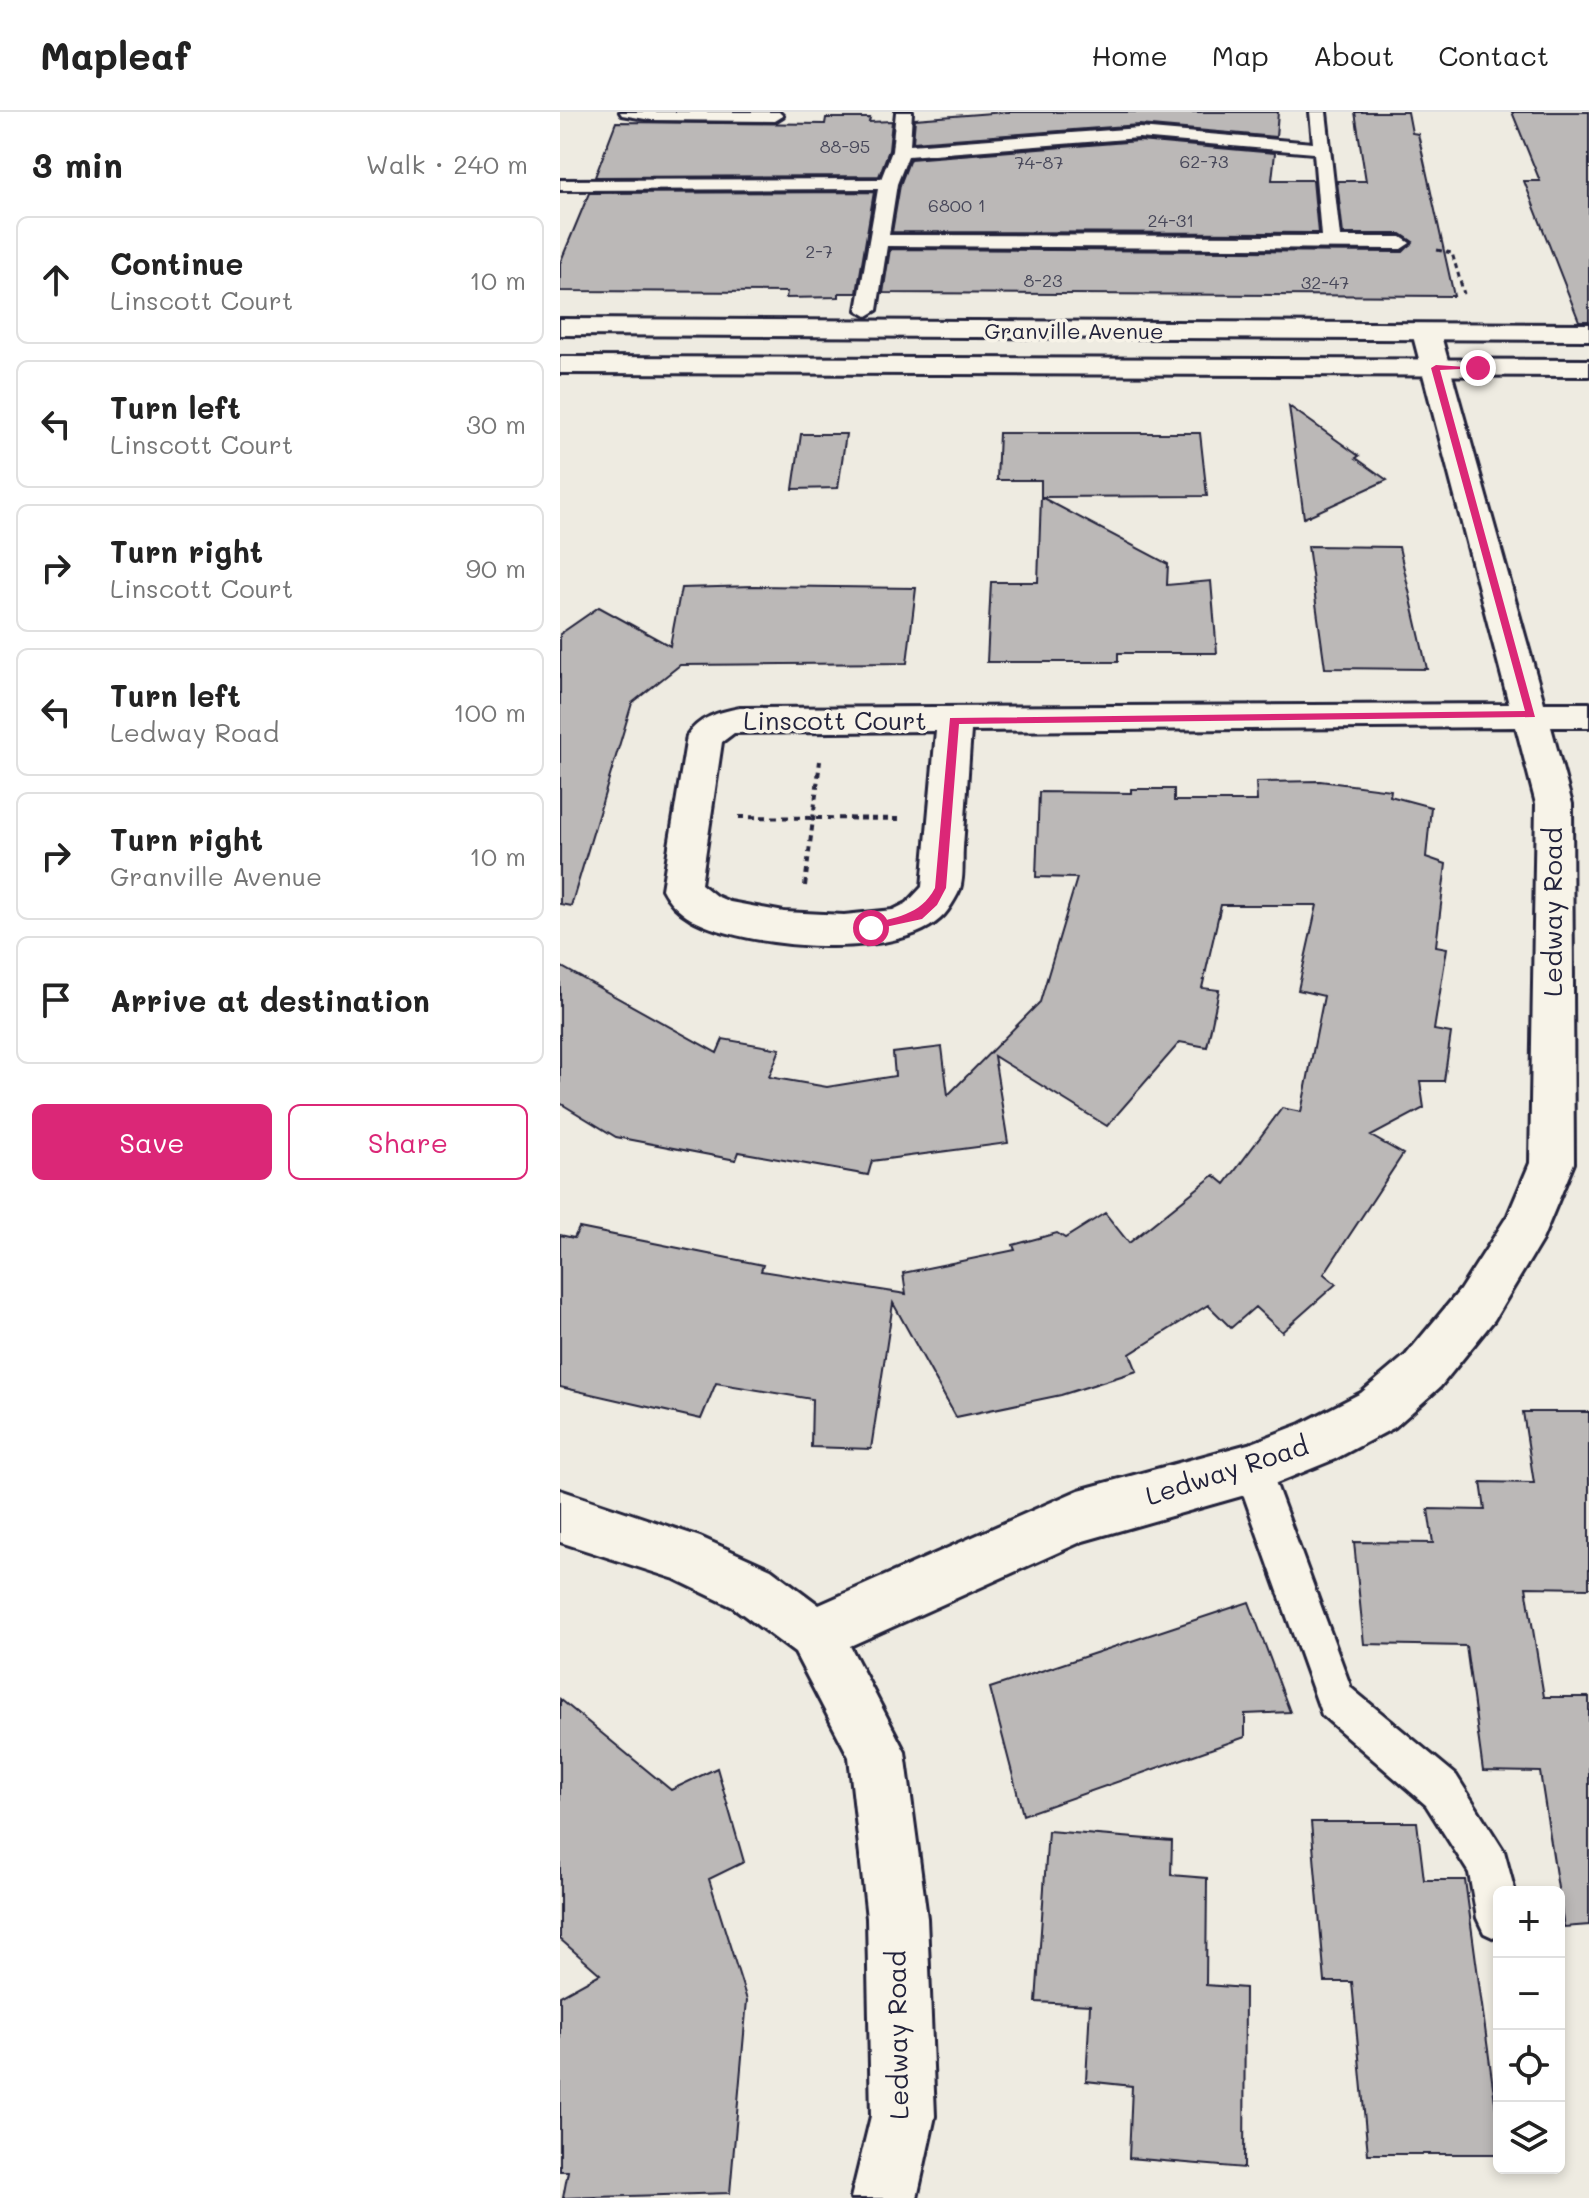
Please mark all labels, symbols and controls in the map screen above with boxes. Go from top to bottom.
text: Mapleaf [40,30,191,80]
text: Home [1092,37,1168,73]
text: Map [1212,37,1269,73]
text: About [1313,37,1394,73]
text: Contact [1438,37,1549,73]
house number: 88-95 [820,134,870,158]
text: 3 min [32,142,123,187]
text: Walk · 240 m [366,147,528,181]
house number: 62-73 [1179,149,1229,173]
house number: 74-87 [1014,150,1064,174]
house number: 6800 1 [928,193,986,217]
house number: 24-31 [1148,208,1194,232]
house number: 2-7 [805,239,833,263]
text: Continue [110,243,243,283]
icon: ahead [34,258,78,302]
text: 10 m [469,263,526,297]
house number: 8-23 [1023,268,1063,292]
house number: 32-47 [1301,270,1349,294]
text: Linscott Court [110,283,293,317]
street label: Granville Avenue [984,316,1164,345]
route end [1460,350,1496,386]
text: Turn left [110,387,241,427]
icon: left [34,402,78,446]
text: 30 m [466,407,526,441]
text: Linscott Court [110,427,293,461]
text: Turn right [110,531,263,571]
icon: right [34,546,78,590]
text: 90 m [466,551,526,585]
text: Linscott Court [110,571,293,605]
text: Turn left [110,675,241,715]
icon: left [34,690,78,734]
text: 100 m [453,695,526,729]
street label: Linscott Court [743,703,927,737]
text: Ledway Road [110,715,279,749]
text: Turn right [110,819,263,859]
street label: Ledway Road [1535,827,1569,997]
icon: right [34,834,78,878]
text: 10 m [469,839,526,873]
text: Granville Avenue [110,859,322,893]
route start [853,910,889,946]
icon: arrive [34,978,78,1022]
text: Arrive at destination [110,980,430,1020]
button: Save [32,1104,272,1180]
button: Share [288,1104,528,1180]
street label: Ledway Road [1141,1428,1312,1512]
map controls [1493,1886,1565,2174]
button: + [1493,1886,1565,1958]
street label: Ledway Road [879,1950,915,2120]
button: − [1493,1958,1565,2030]
button: locate [1493,2030,1565,2102]
button: layers [1493,2102,1565,2174]

